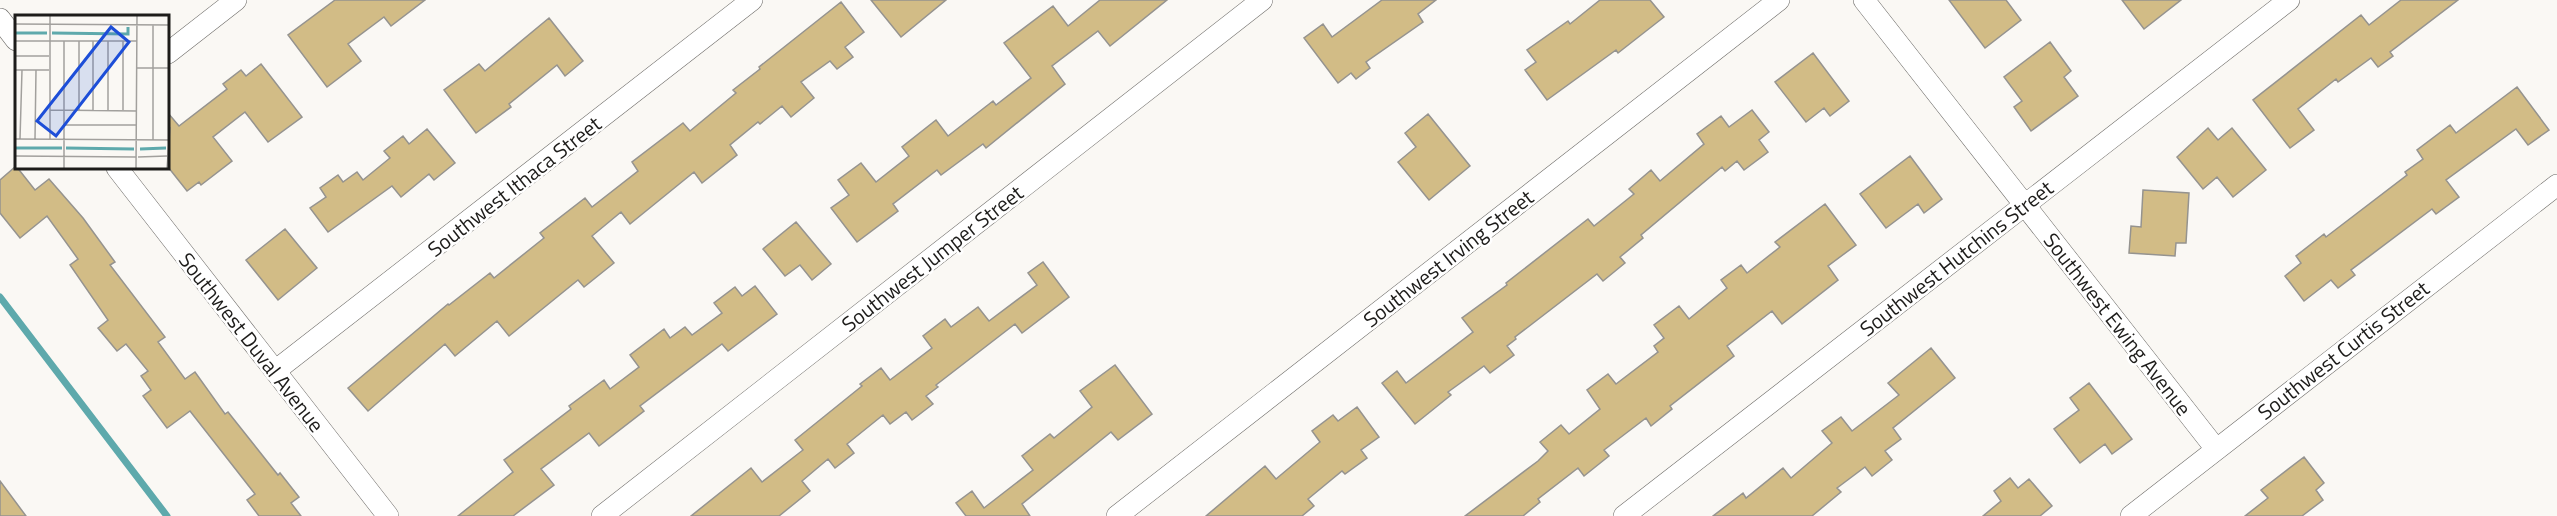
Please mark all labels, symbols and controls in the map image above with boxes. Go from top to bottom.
inset map [15,15,170,170]
street label: Southwest Ithaca Street [420,107,608,264]
street label: Southwest Hutchins Street [1852,172,2060,344]
street label: Southwest Jumper Street [834,176,1030,339]
street label: Southwest Irving Street [1356,181,1540,335]
street label: Southwest Ewing Avenue [2036,226,2200,422]
street label: Southwest Duval Avenue [171,245,333,439]
street label: Southwest Curtis Street [2250,272,2436,427]

